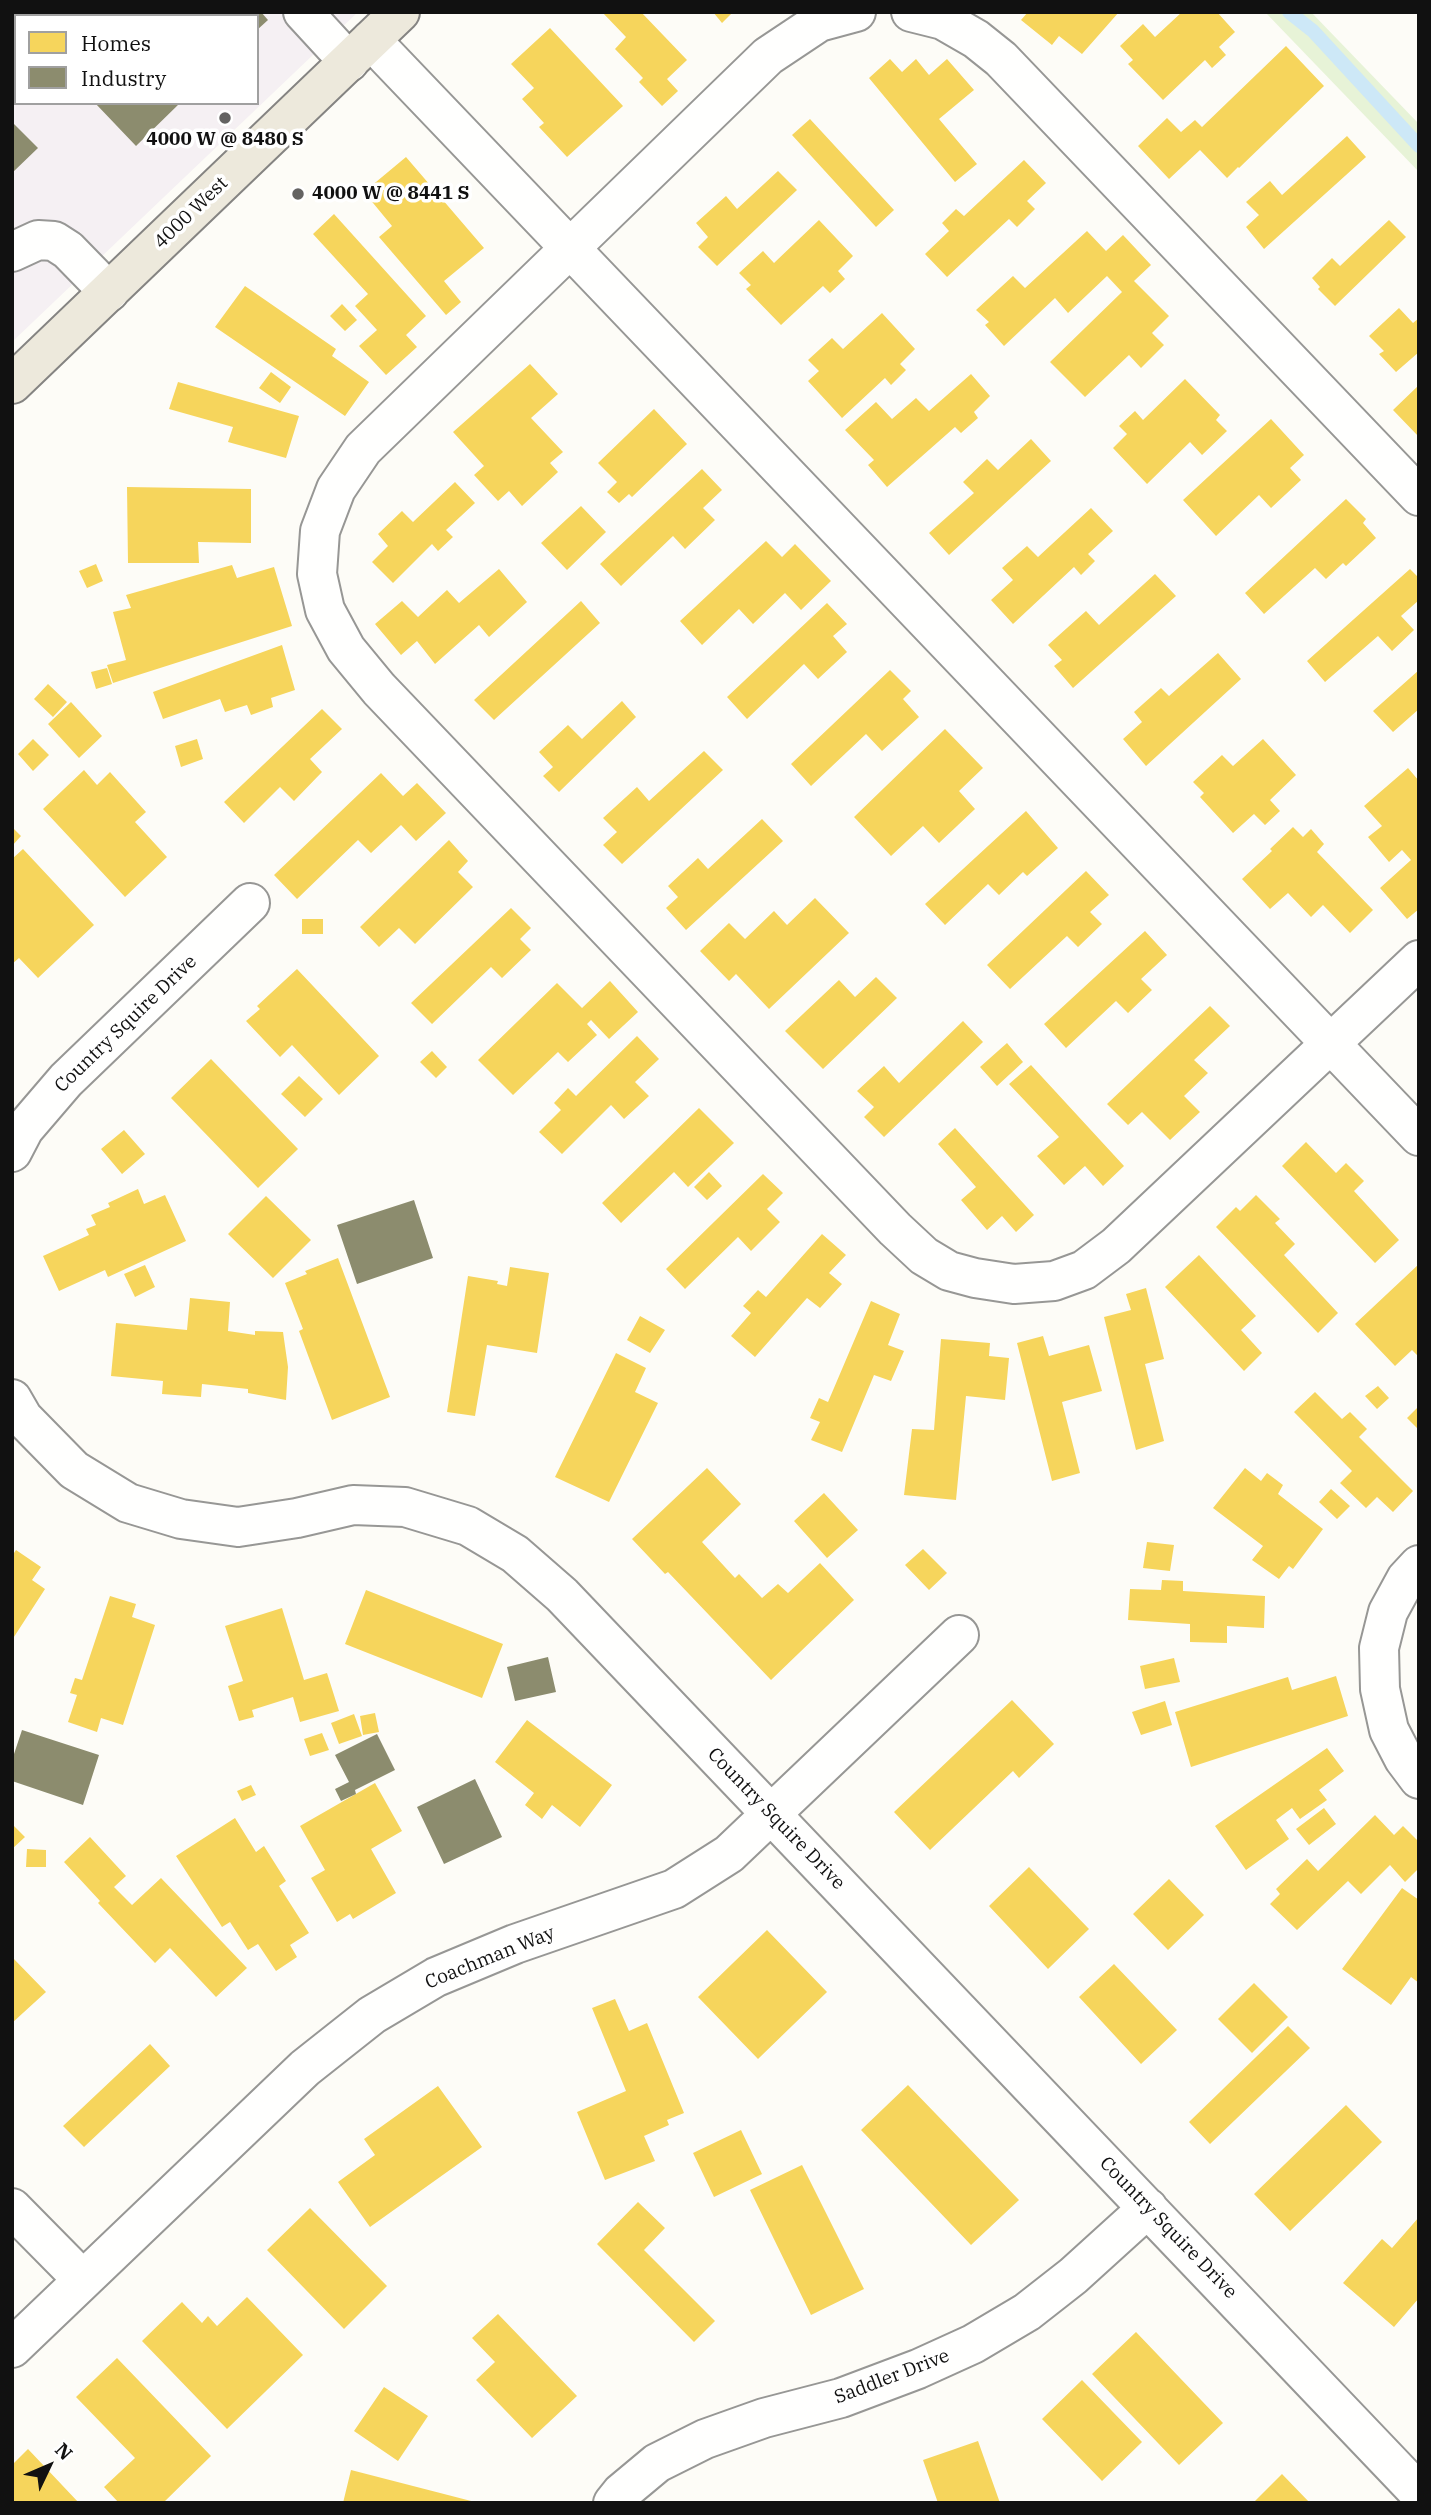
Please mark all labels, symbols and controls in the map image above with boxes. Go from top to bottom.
legend [14,14,259,105]
text: Homes [81,29,151,57]
text: Industry [81,64,166,92]
marker: 4000 W @ 8480 S [217,110,233,126]
place label: 4000 W @ 8480 S [146,129,304,151]
street label: 4000 West [149,172,233,254]
place label: 4000 W @ 8441 S [312,183,469,205]
marker: 4000 W @ 8441 S [290,186,306,202]
street label: Country Squire Drive [50,950,202,1098]
street label: Country Squire Drive [702,1743,850,1895]
street label: Coachman Way [422,1922,558,1994]
street label: Country Squire Drive [1094,2152,1242,2304]
street label: Saddler Drive [831,2345,953,2409]
north arrow [14,2431,84,2501]
text: N [50,2438,78,2465]

